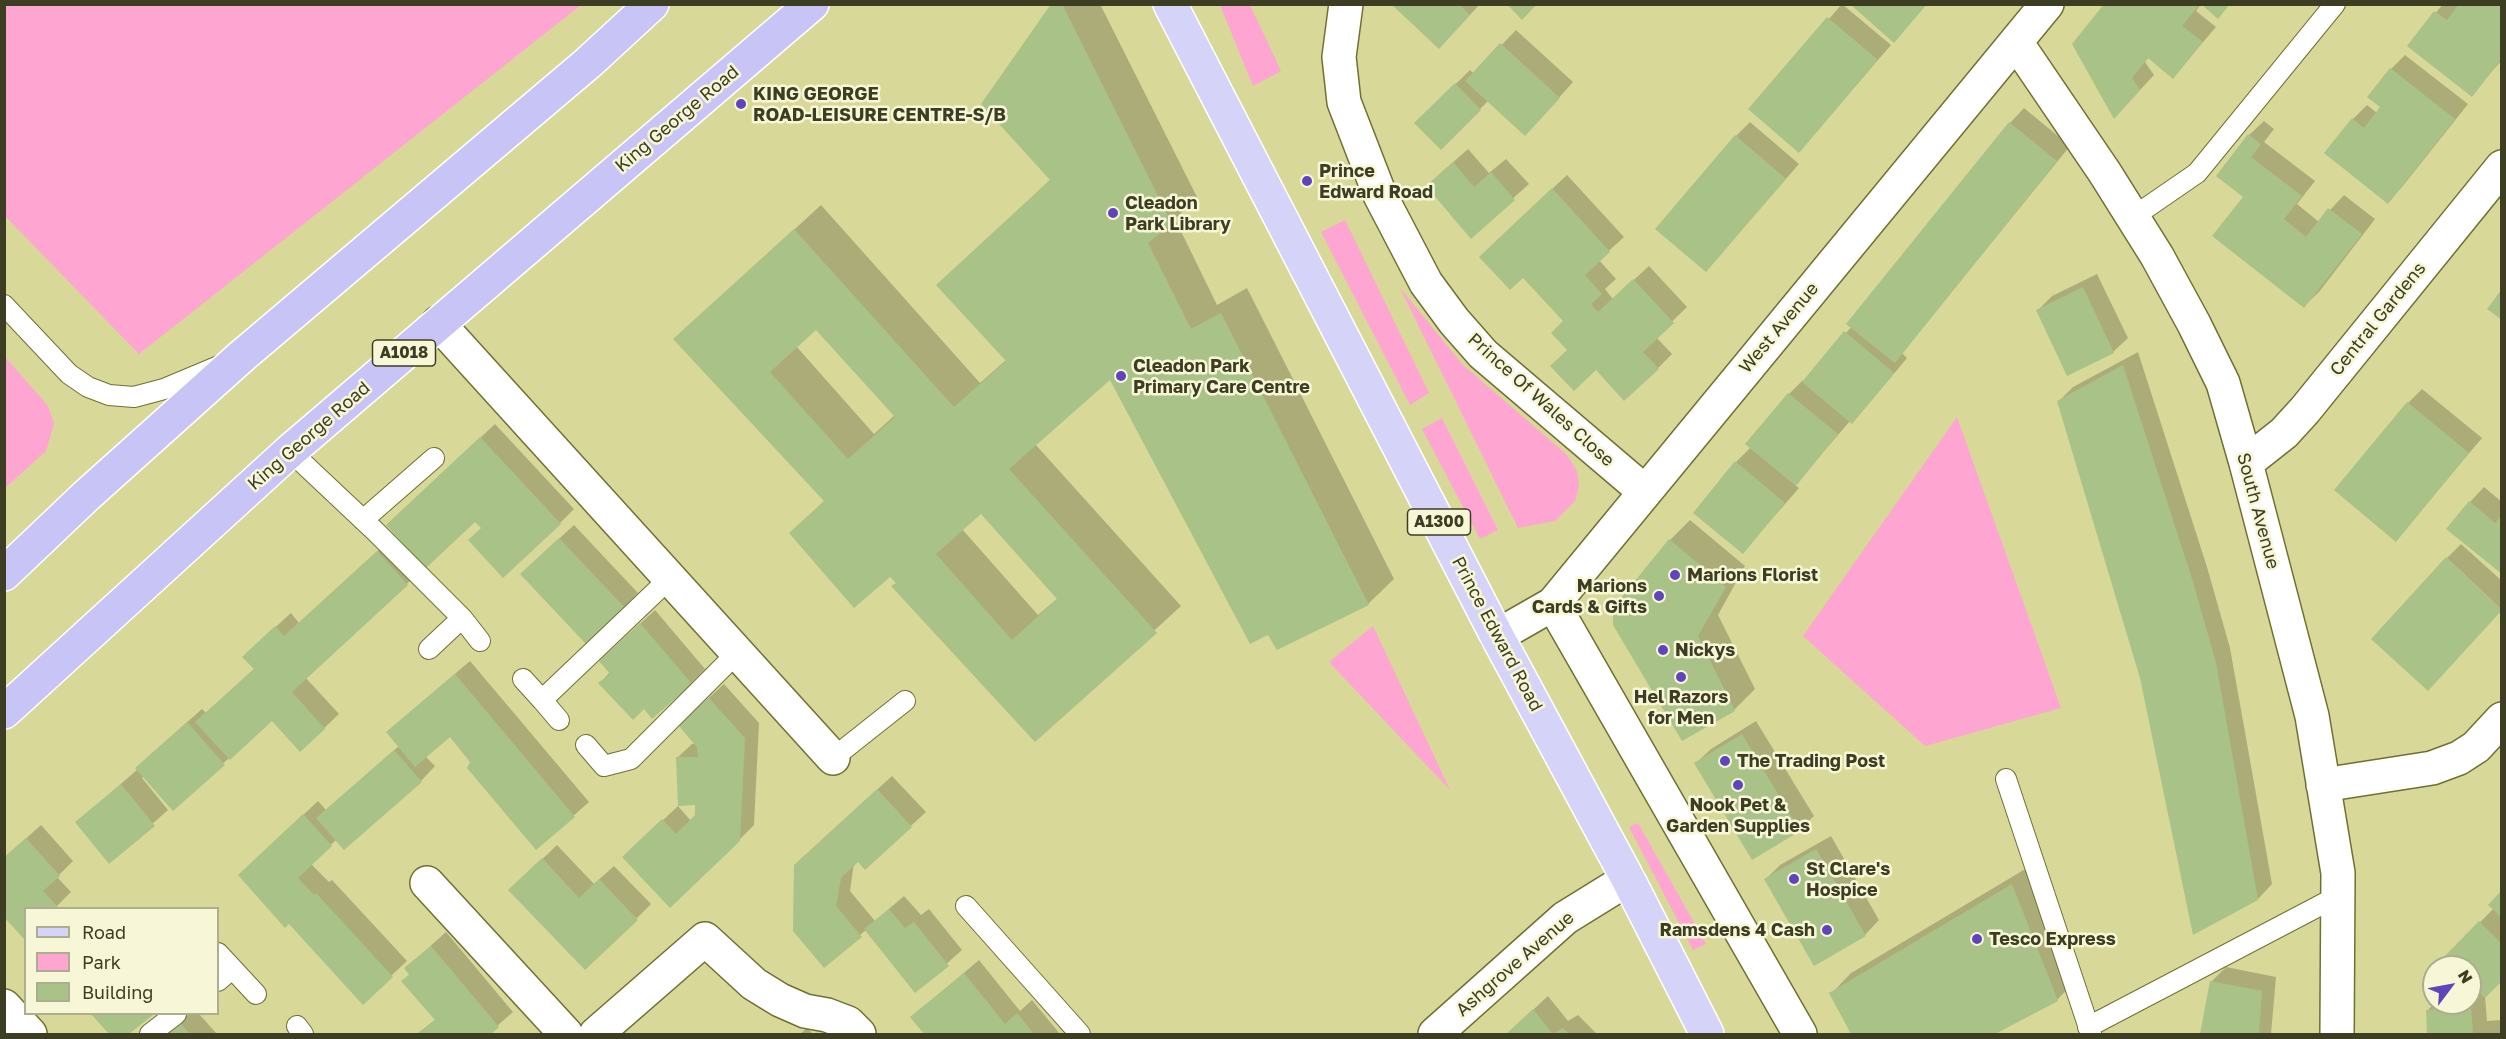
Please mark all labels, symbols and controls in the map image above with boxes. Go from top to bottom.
street label: King George Road [611,61,743,177]
place label: KING GEORGE ROAD-LEISURE CENTRE-S/B [753,83,1006,125]
marker: KING GEORGE ROAD-LEISURE CENTRE-S/B [734,97,748,111]
place label: Prince Edward Road [1319,160,1433,202]
marker: Prince Edward Road [1300,174,1314,188]
place label: Cleadon Park Library [1125,192,1231,234]
marker: Cleadon Park Library [1106,206,1120,220]
street label: Central Gardens [2326,258,2430,380]
street label: West Avenue [1735,278,1823,378]
street label: Prince Of Wales Close [1463,329,1619,471]
road number: A1018 [372,340,436,366]
place label: Cleadon Park Primary Care Centre [1133,355,1310,398]
marker: Cleadon Park Primary Care Centre [1114,369,1128,383]
street label: King George Road [244,377,374,495]
street label: South Avenue [2232,450,2284,572]
road number: A1300 [1408,509,1470,535]
street label: Prince Edward Road [1447,553,1547,715]
place label: Marions Florist [1687,564,1818,586]
marker: Marions Florist [1668,568,1682,582]
place label: Marions Cards & Gifts [1532,575,1647,618]
marker: Marions Cards & Gifts [1652,589,1666,603]
place label: Nickys [1675,639,1735,661]
marker: Nickys [1656,643,1670,657]
marker: Hel Razors for Men [1674,670,1688,684]
place label: Hel Razors for Men [1634,686,1728,728]
place label: The Trading Post [1737,750,1885,772]
marker: The Trading Post [1718,754,1732,768]
marker: Nook Pet & Garden Supplies [1731,778,1745,792]
place label: Nook Pet & Garden Supplies [1666,794,1810,836]
place label: St Clare's Hospice [1806,858,1890,900]
marker: St Clare's Hospice [1787,872,1801,886]
legend [24,907,219,1015]
street label: Ashgrove Avenue [1452,907,1578,1021]
place label: Ramsdens 4 Cash [1659,919,1815,941]
text: Road [82,921,126,943]
marker: Ramsdens 4 Cash [1820,923,1834,937]
place label: Tesco Express [1989,928,2116,950]
marker: Tesco Express [1970,932,1984,946]
text: Park [82,951,121,973]
north arrow [2422,955,2482,1015]
text: N [2454,966,2477,987]
text: Building [82,981,153,1003]

